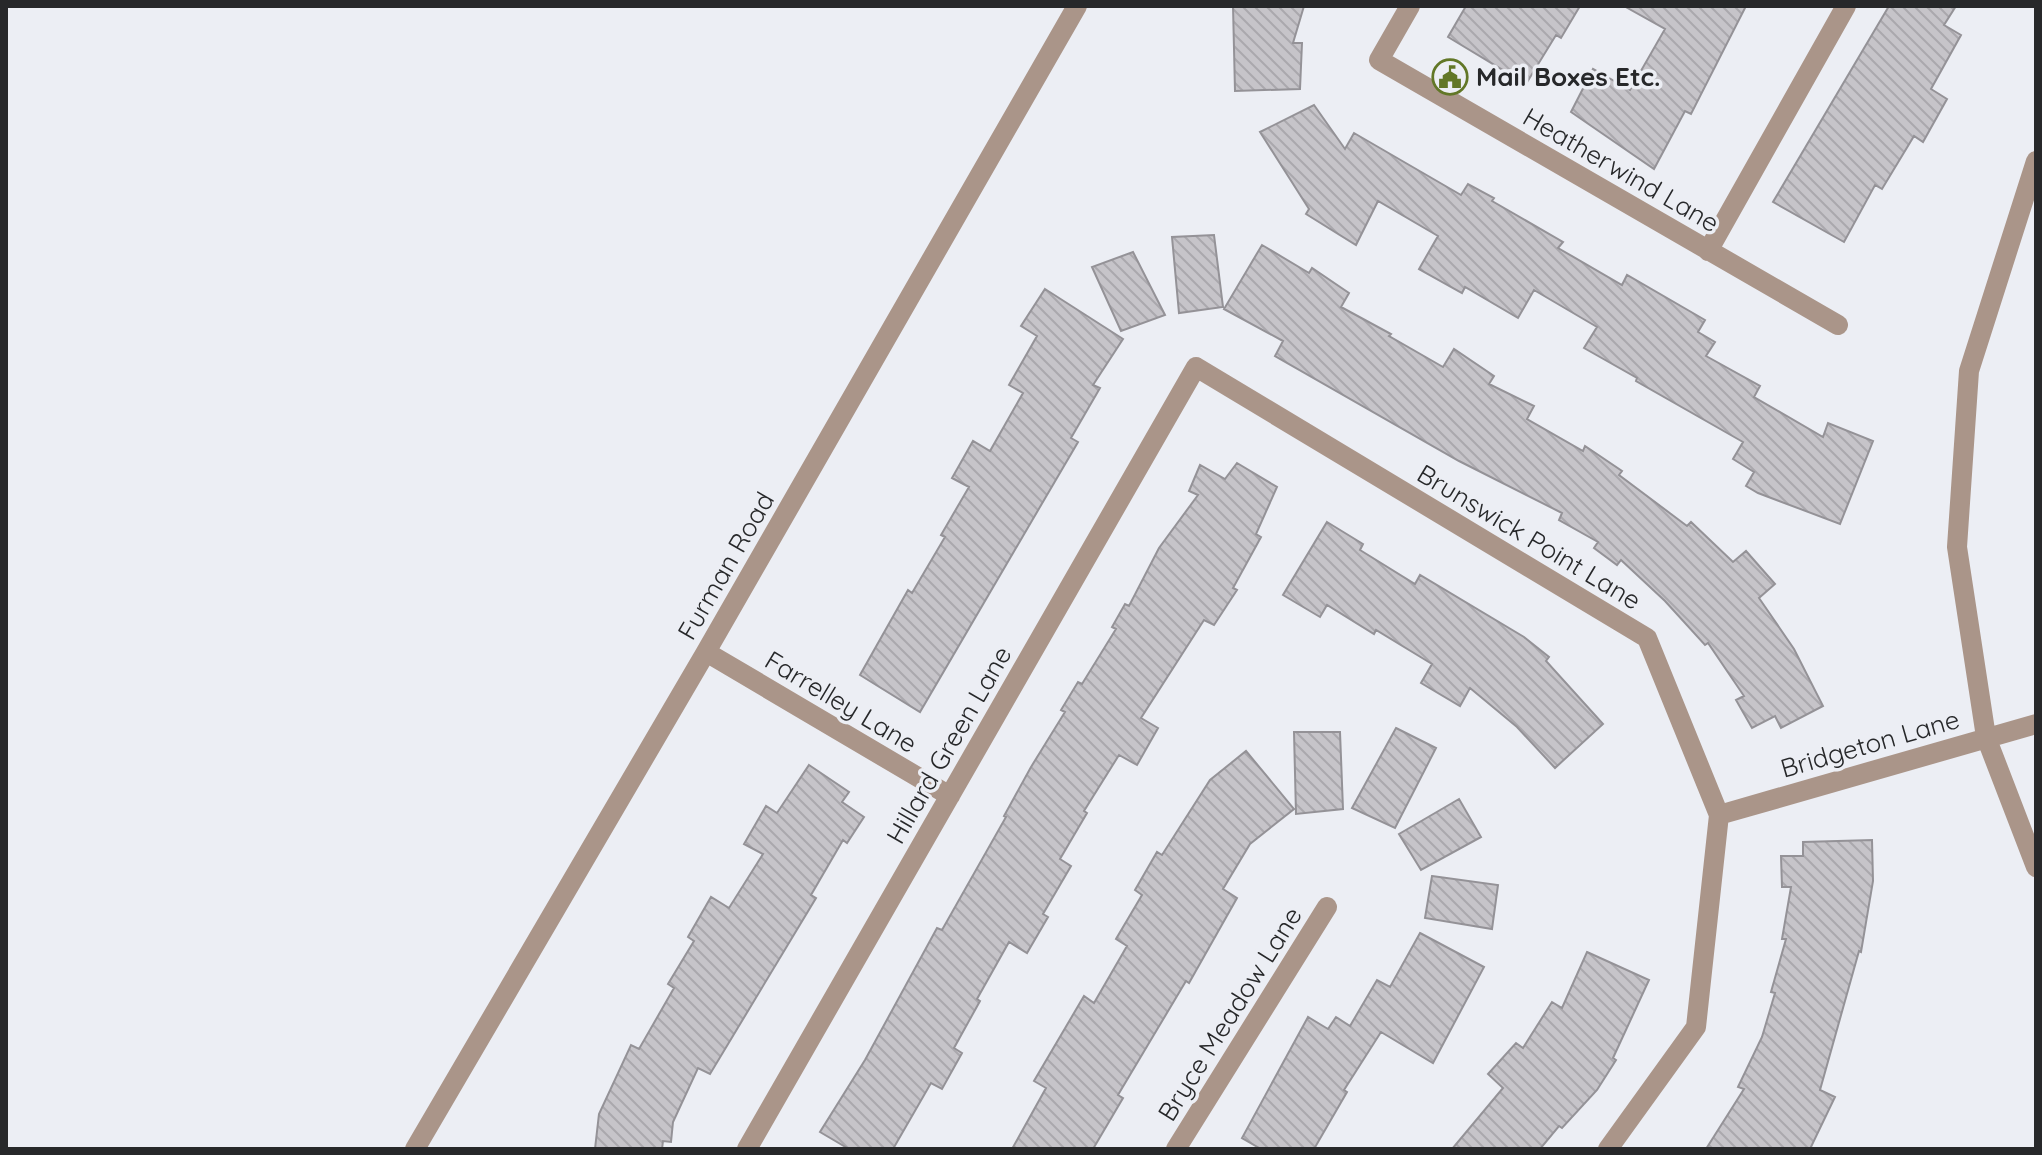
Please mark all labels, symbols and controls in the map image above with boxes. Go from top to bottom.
public building icon: Mail Boxes Etc. [1431,58,1469,96]
place label: Mail Boxes Etc. [1476,60,1660,93]
street label: Heatherwind Lane [1517,100,1725,239]
street label: Brunswick Point Lane [1411,457,1647,616]
street label: Furman Road [670,486,781,646]
street label: Hillard Green Lane [879,640,1019,849]
street label: Farrelley Lane [759,643,923,760]
street label: Bridgeton Lane [1777,702,1963,785]
street label: Bryce Meadow Lane [1150,901,1309,1127]

